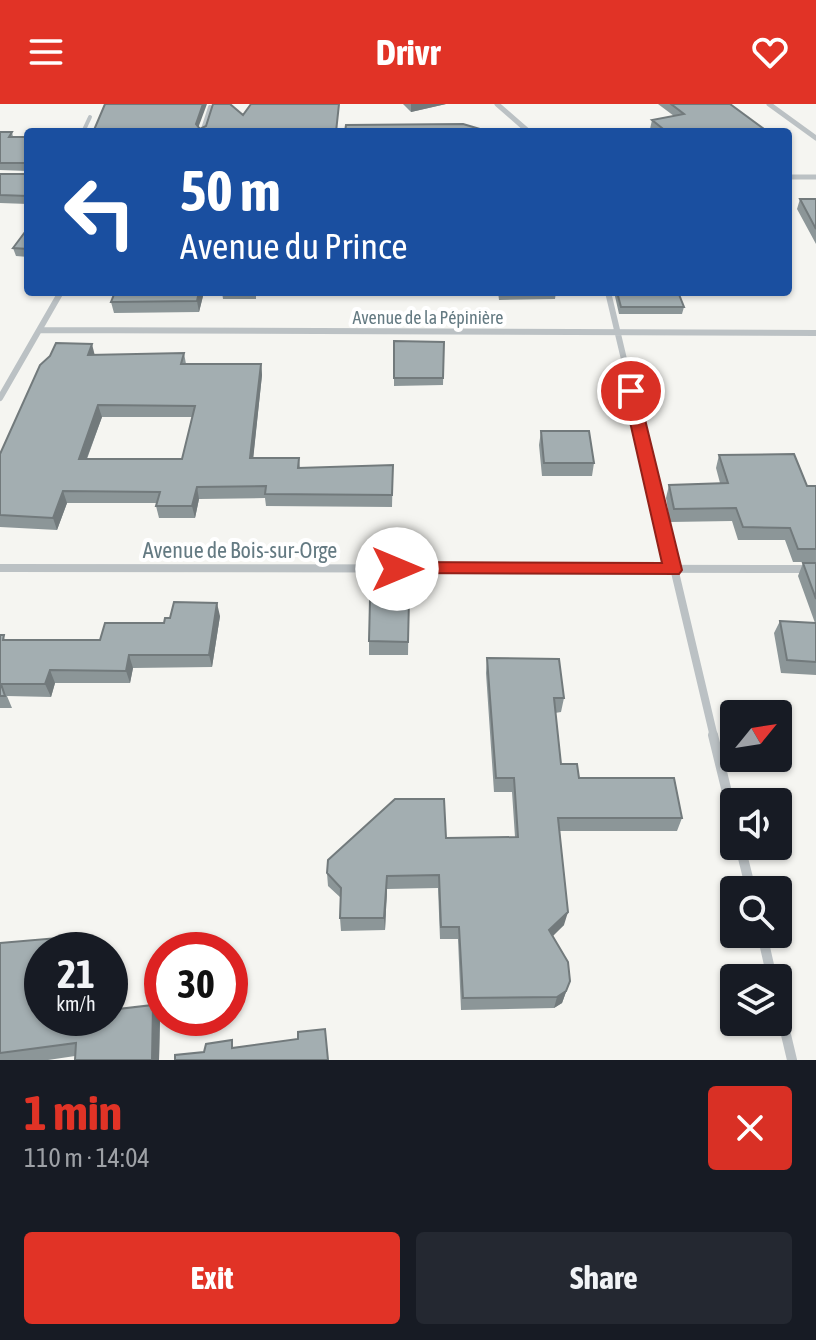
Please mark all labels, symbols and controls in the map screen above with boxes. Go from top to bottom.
icon: menu [24,30,68,74]
icon: heart [748,30,792,74]
text: Drivr [376,31,440,73]
text: 50 m [180,159,281,223]
icon: left [48,160,152,264]
text: Avenue du Prince [180,225,408,267]
street label: Avenue de la Pépinière [352,307,504,328]
pin [597,357,665,425]
icon: arrive [609,369,653,413]
position arrow [355,527,439,611]
street label: Avenue de Bois-sur-Orge [143,537,337,563]
north arrow [720,700,792,772]
map controls [720,700,792,1036]
button: sound [720,788,792,860]
button: search [720,876,792,948]
speed limit sign: 30 [144,932,248,1036]
text: 21 [57,951,95,996]
button: layers [720,964,792,1036]
text: km/h [56,992,96,1015]
text: 1 min [24,1085,122,1140]
button: close [708,1086,792,1170]
text: 110 m · 14:04 [24,1143,150,1173]
button: Exit [24,1232,400,1324]
button: Share [416,1232,792,1324]

